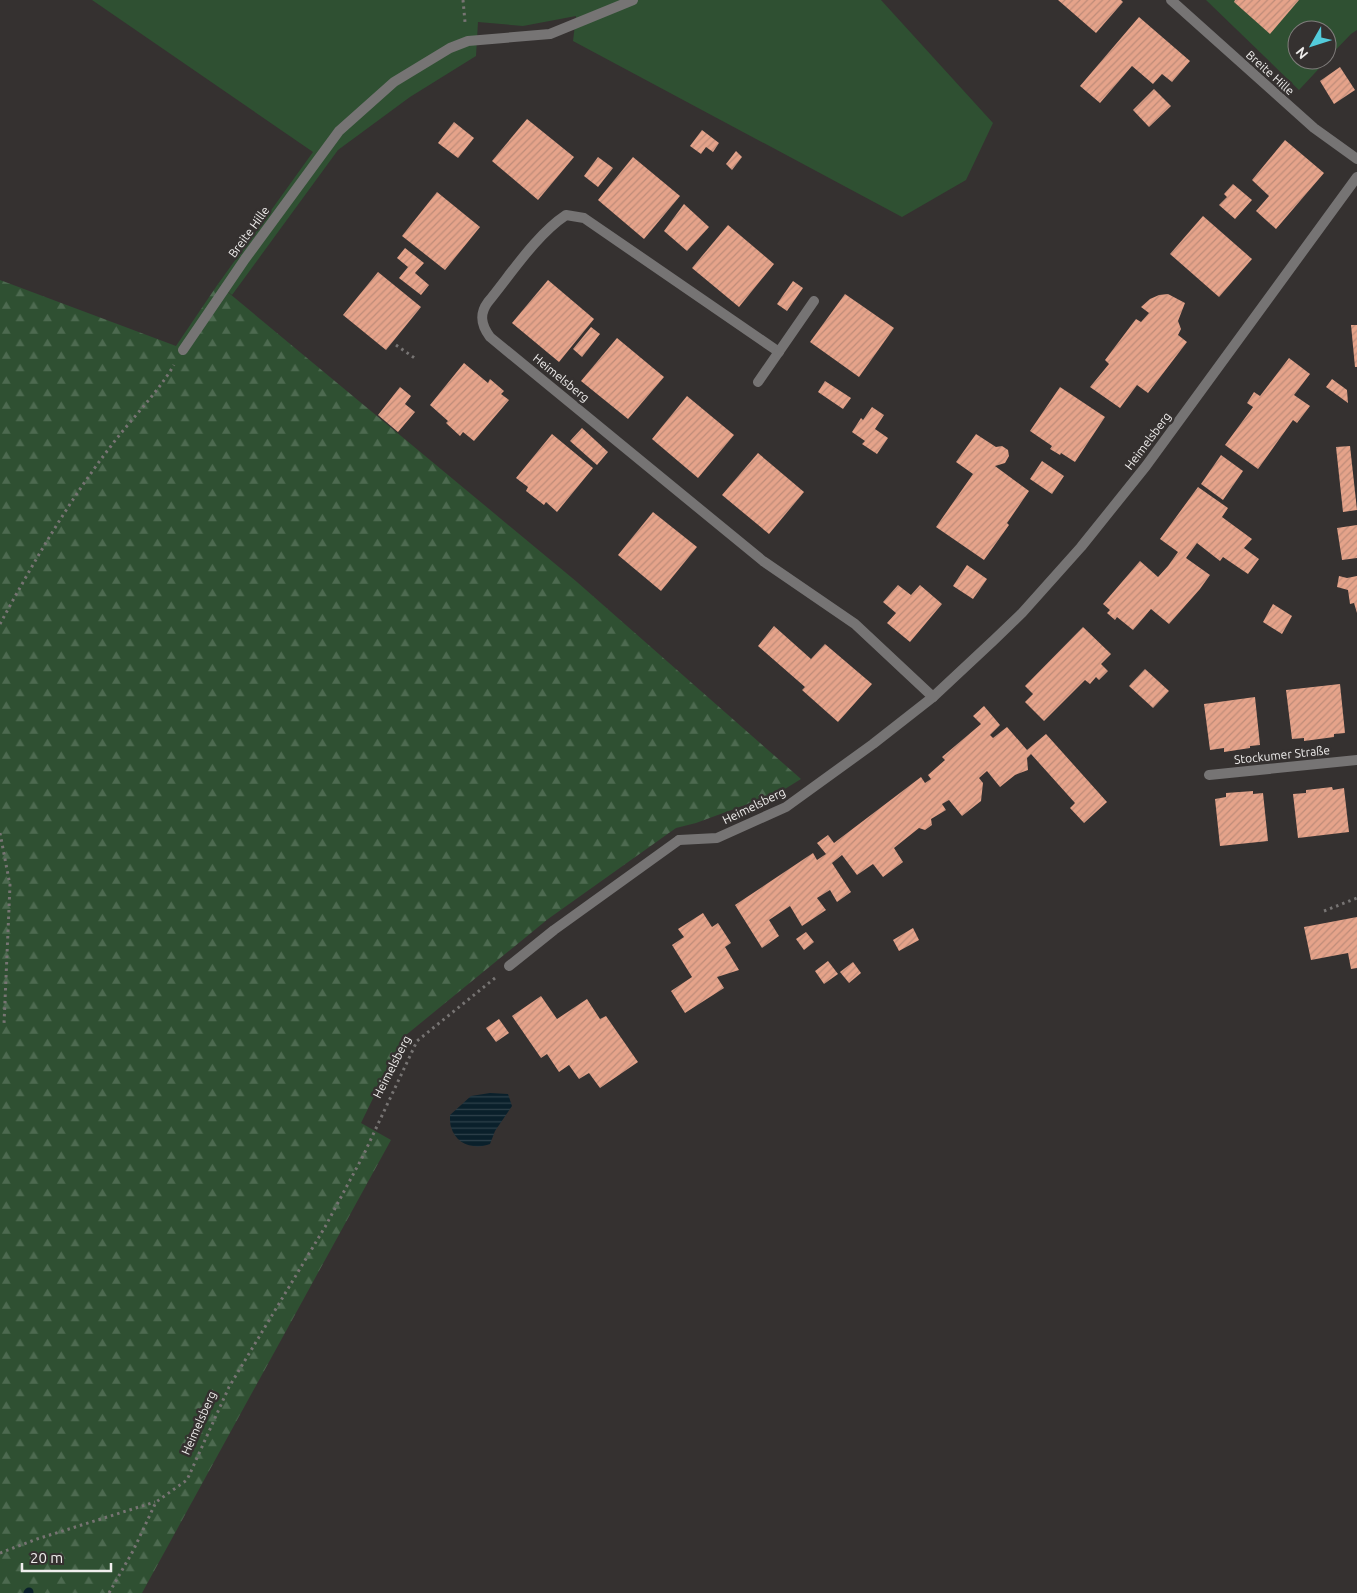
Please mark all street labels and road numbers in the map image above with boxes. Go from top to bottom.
street label: Breite Hille [1244,48,1297,98]
street label: Breite Hille [226,204,271,260]
street label: Heimelsberg [531,351,592,404]
street label: Heimelsberg [1122,410,1173,472]
street label: Stockumer Straße [1233,743,1331,766]
street label: Heimelsberg [720,785,787,826]
street label: Heimelsberg [370,1033,413,1100]
street label: Heimelsberg [179,1389,218,1457]

